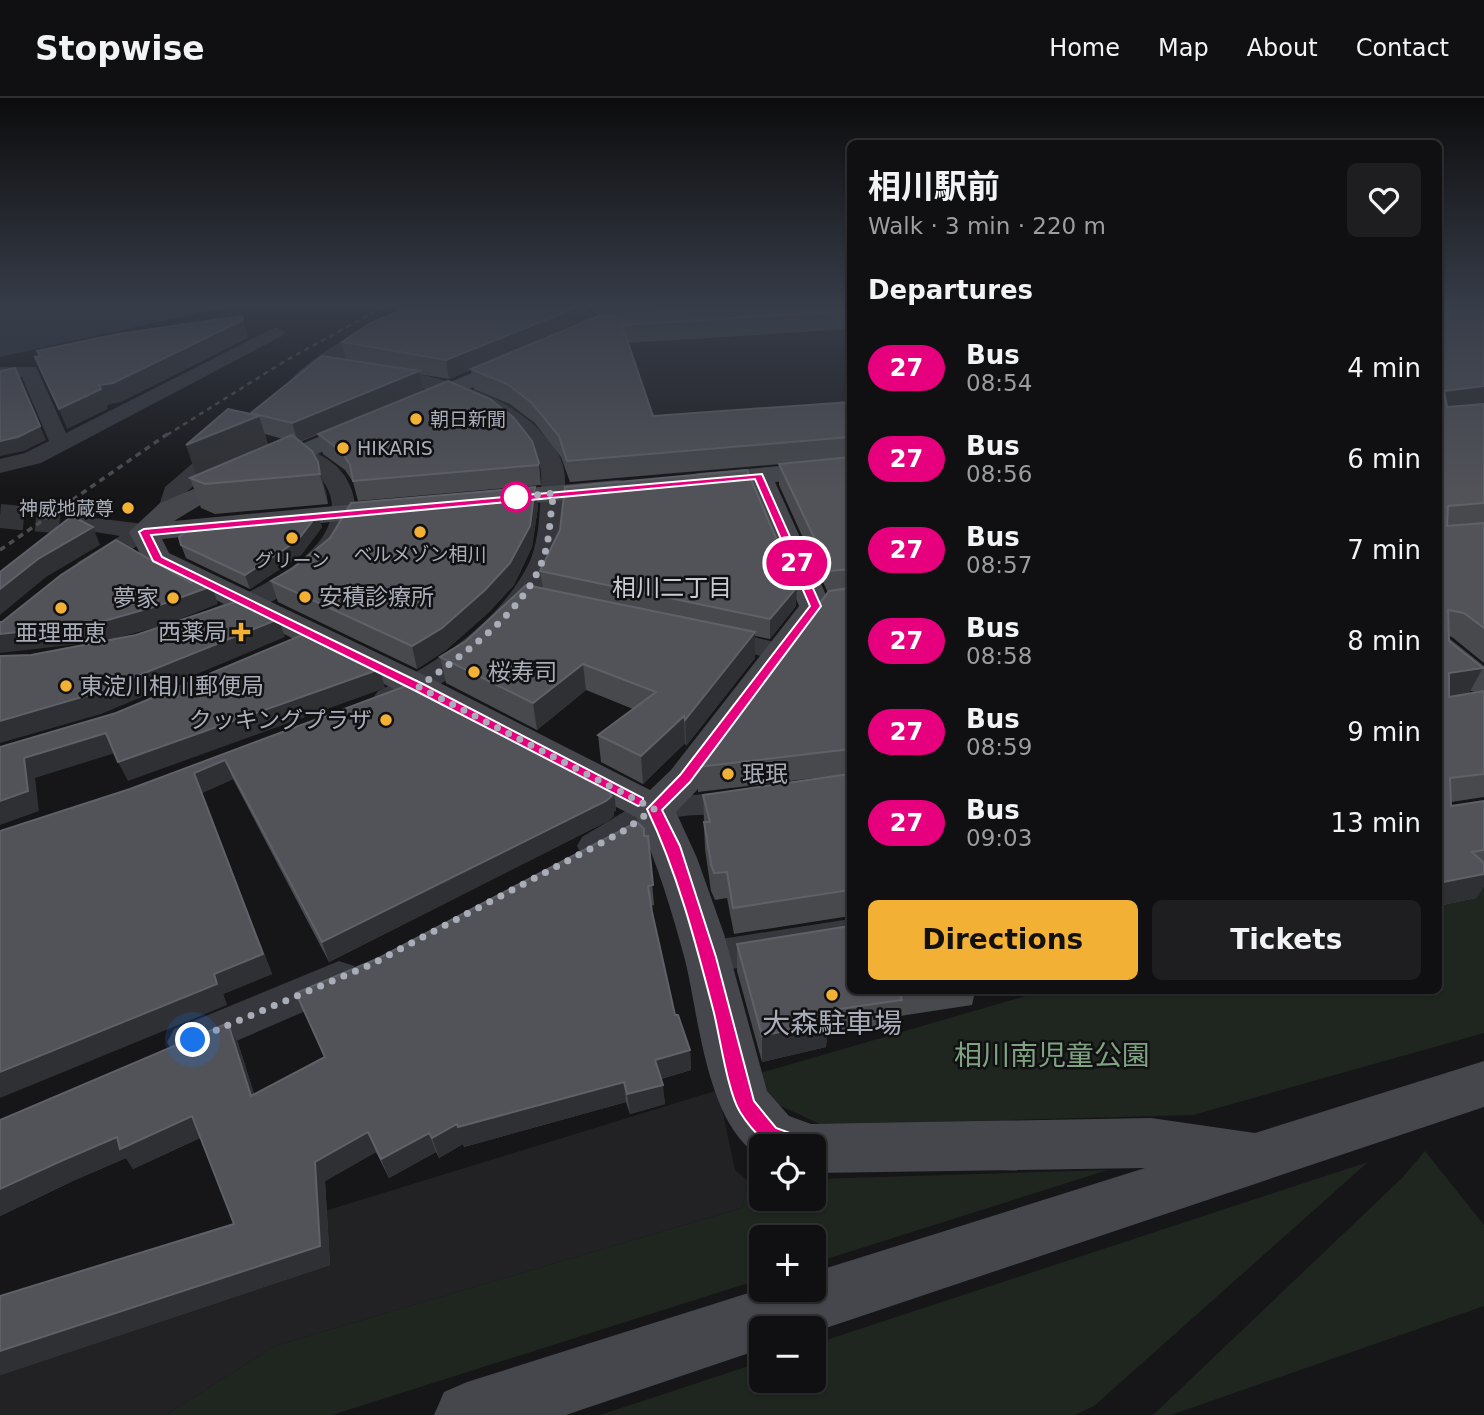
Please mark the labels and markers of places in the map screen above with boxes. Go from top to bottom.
place label: 朝日新聞 [430,408,506,430]
marker: 朝日新聞 [408,411,424,427]
place label: HIKARIS [357,437,433,459]
marker: HIKARIS [335,440,351,456]
unlabelled marker [501,482,531,512]
place label: 神威地蔵尊 [19,497,114,519]
marker: 神威地蔵尊 [120,500,136,516]
marker: ベルメゾン相川 [412,524,428,540]
marker: グリーン [284,530,300,546]
place label: ベルメゾン相川 [353,543,487,565]
place label: グリーン [254,549,330,571]
place label: 安積診療所 [319,584,434,610]
place label: 夢家 [113,585,159,611]
marker: 安積診療所 [297,589,313,605]
marker: 夢家 [165,590,181,606]
marker: 亜理亜恵 [53,600,69,616]
place label: 西薬局 [158,619,227,645]
place label: 亜理亜恵 [15,620,107,646]
marker: 西薬局 [233,624,249,640]
place label: 桜寿司 [488,659,557,685]
marker: 桜寿司 [466,664,482,680]
place label: 東淀川相川郵便局 [80,673,264,699]
marker: 東淀川相川郵便局 [58,678,74,694]
place label: クッキングプラザ [189,707,372,733]
marker: クッキングプラザ [378,712,394,728]
place label: 珉珉 [742,761,788,787]
marker: 珉珉 [720,766,736,782]
marker: 大森駐車場 [824,987,840,1003]
place label: 大森駐車場 [762,1007,902,1040]

